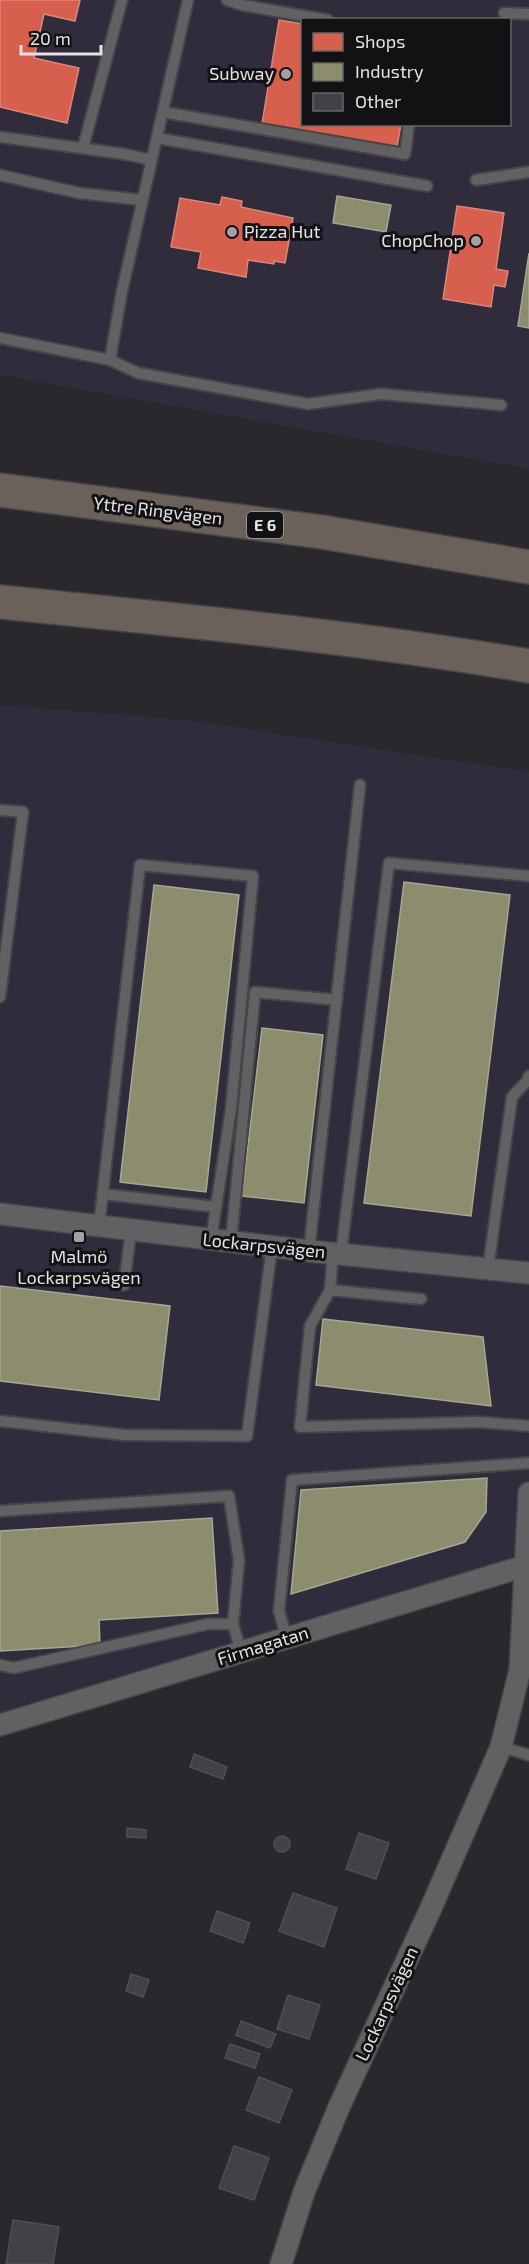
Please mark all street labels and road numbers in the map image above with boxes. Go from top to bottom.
street label: Yttre Ringvägen [92,491,224,529]
road number: E 6 [247,512,283,538]
street label: Lockarpsvägen [202,1228,327,1262]
street label: Firmagatan [215,1621,311,1669]
street label: Lockarpsvägen [350,1943,422,2064]

